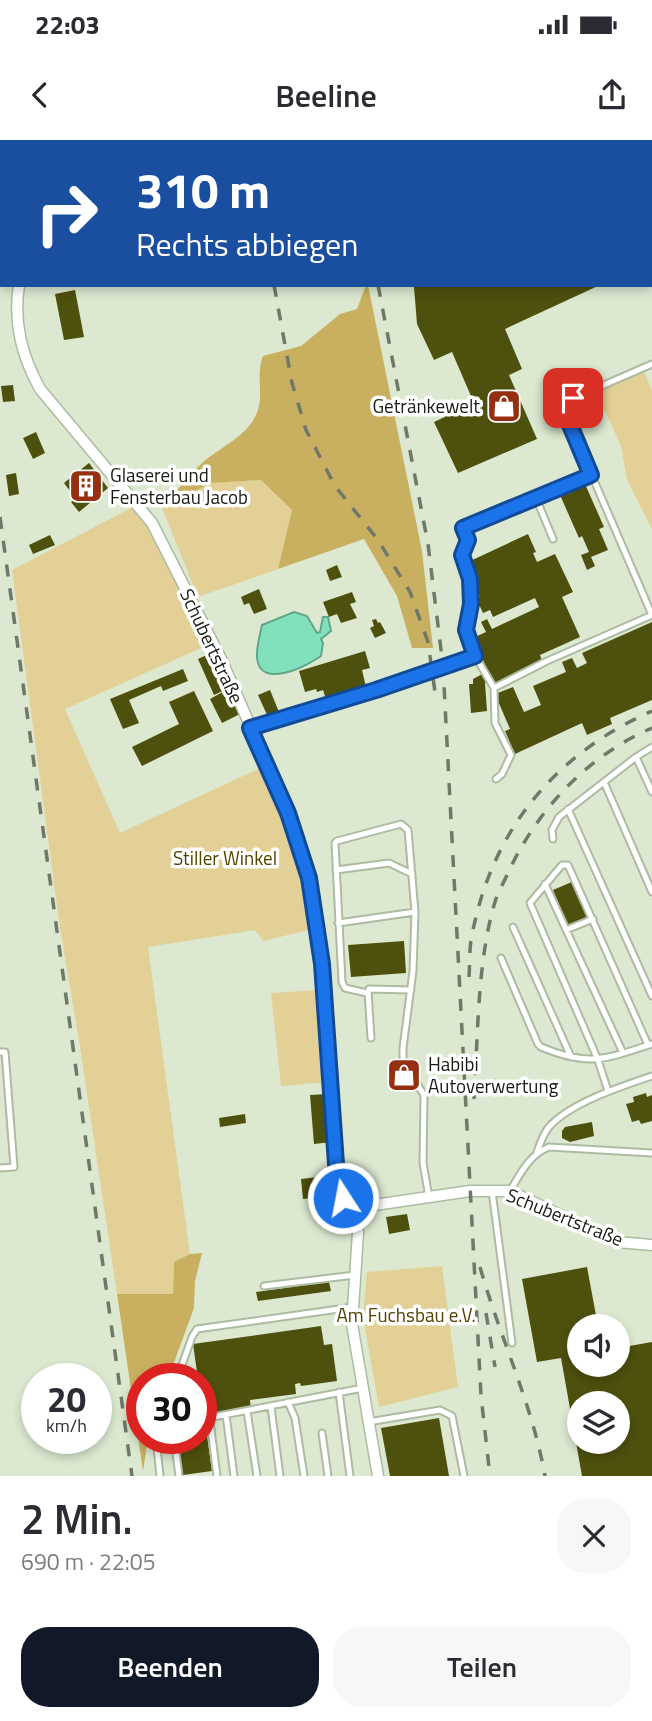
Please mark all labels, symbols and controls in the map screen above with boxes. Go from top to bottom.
text: 22:03 [35,5,100,44]
text: Beeline [275,71,377,119]
icon: back [21,76,59,114]
icon: share [593,76,631,114]
text: 310 m [136,152,270,227]
icon: right [21,168,112,259]
text: Rechts abbiegen [136,220,358,268]
pin [543,368,603,428]
icon: arrive [554,379,592,417]
shop icon: Getränkewelt [485,387,523,425]
place label: Getränkewelt [372,391,480,420]
place label: Glaserei und Fensterbau Jacob [110,460,248,511]
building icon: Glaserei und Fensterbau Jacob [67,467,105,505]
street label: Schubertstraße [173,584,252,708]
park label: Stiller Winkel [173,843,277,872]
place label: Habibi Autoverwertung [428,1049,559,1100]
shop icon: Habibi Autoverwertung [385,1056,423,1094]
position arrow [306,1161,380,1235]
street label: Schubertstraße [502,1180,628,1253]
park label: Am Fuchsbau e.V. [336,1300,476,1329]
map controls [567,1314,630,1454]
button: sound [567,1314,630,1377]
speed limit sign: 30 [126,1363,217,1454]
text: 20 [47,1372,86,1426]
button: layers [567,1391,630,1454]
text: km/h [46,1412,87,1439]
text: 2 Min. [21,1486,133,1550]
button: close [557,1499,631,1573]
text: 690 m · 22:05 [21,1544,156,1579]
button: Beenden [21,1627,319,1707]
button: Teilen [333,1627,631,1707]

